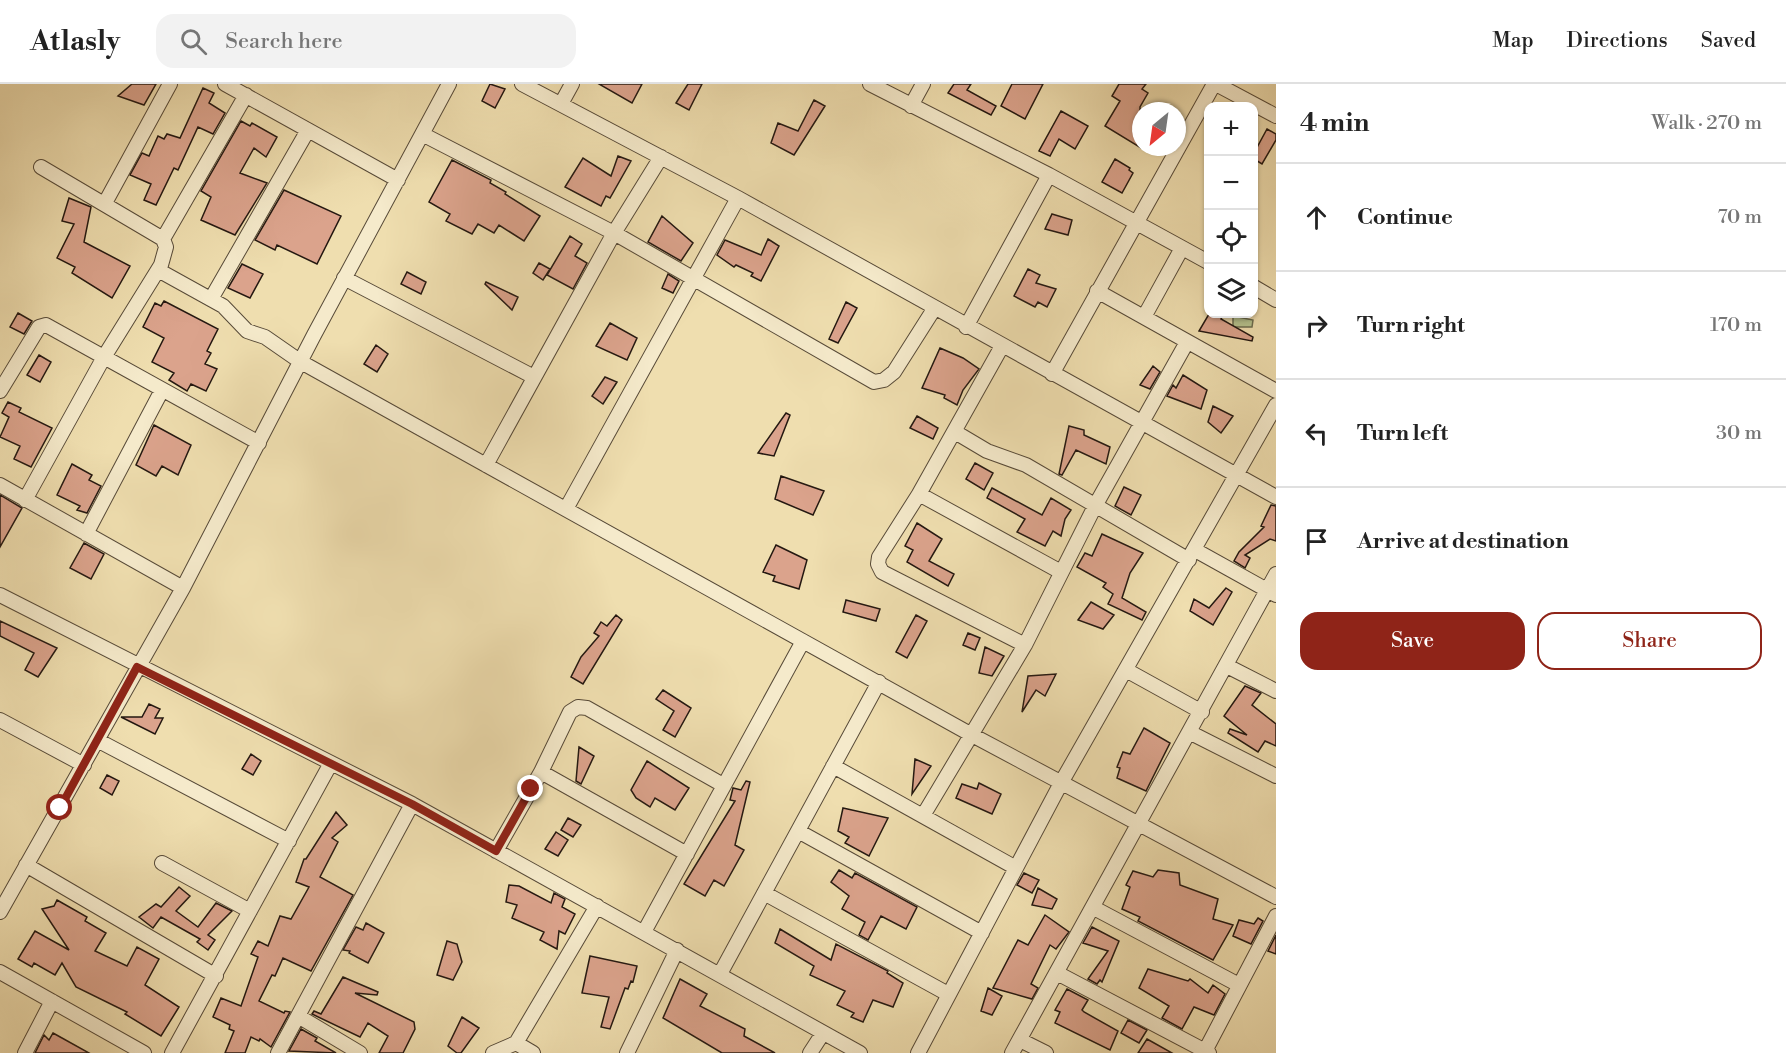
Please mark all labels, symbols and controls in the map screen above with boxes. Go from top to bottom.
search box [156,14,576,68]
text: Atlasly [30,24,120,59]
icon: search [177,25,210,58]
text: Search here [225,28,343,55]
text: Map [1492,28,1534,54]
text: Directions [1567,28,1668,54]
text: Saved [1701,28,1756,54]
north arrow [1132,102,1186,156]
map controls [1204,102,1258,318]
button: + [1204,102,1258,156]
text: 4 min [1300,107,1370,139]
text: Walk · 270 m [1651,111,1762,136]
button: − [1204,156,1258,210]
icon: ahead [1300,201,1333,234]
text: Continue [1357,204,1453,231]
text: 70 m [1718,205,1762,230]
button: locate [1204,210,1258,264]
button: layers [1204,264,1258,318]
icon: right [1300,309,1333,342]
text: Turn right [1357,312,1465,339]
text: 170 m [1710,313,1762,338]
icon: left [1300,417,1333,450]
text: Turn left [1357,420,1448,447]
text: 30 m [1716,421,1762,446]
icon: arrive [1300,525,1333,558]
text: Arrive at destination [1357,528,1569,555]
button: Save [1300,612,1525,670]
button: Share [1537,612,1762,670]
route end [517,775,543,801]
route start [46,794,72,820]

